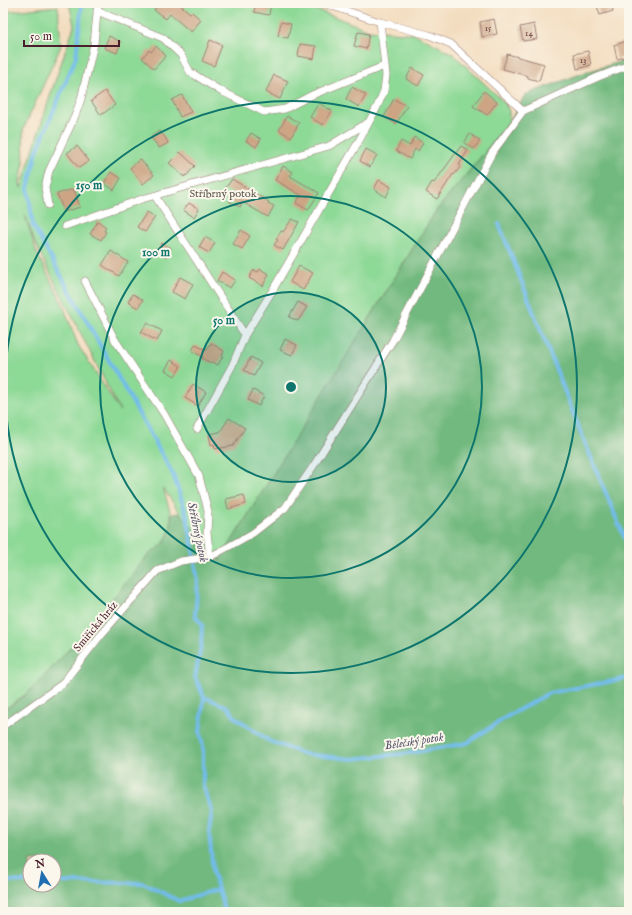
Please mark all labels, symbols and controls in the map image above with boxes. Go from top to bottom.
scale bar [24,22,119,48]
house number: 15 [485,23,492,34]
house number: 14 [525,28,533,39]
text: 50 m [30,29,52,44]
house number: 13 [580,55,586,66]
text: 150 m [76,178,103,193]
park label: Stříbrný potok [189,187,257,201]
text: 100 m [142,245,171,260]
text: 50 m [213,313,236,328]
centre of rings [284,380,298,394]
water label: Stříbrný potok [184,501,211,564]
street label: Smiřická hráz [71,599,121,655]
water label: Bělečský potok [384,729,445,754]
north arrow [22,853,62,893]
text: N [33,856,47,872]

